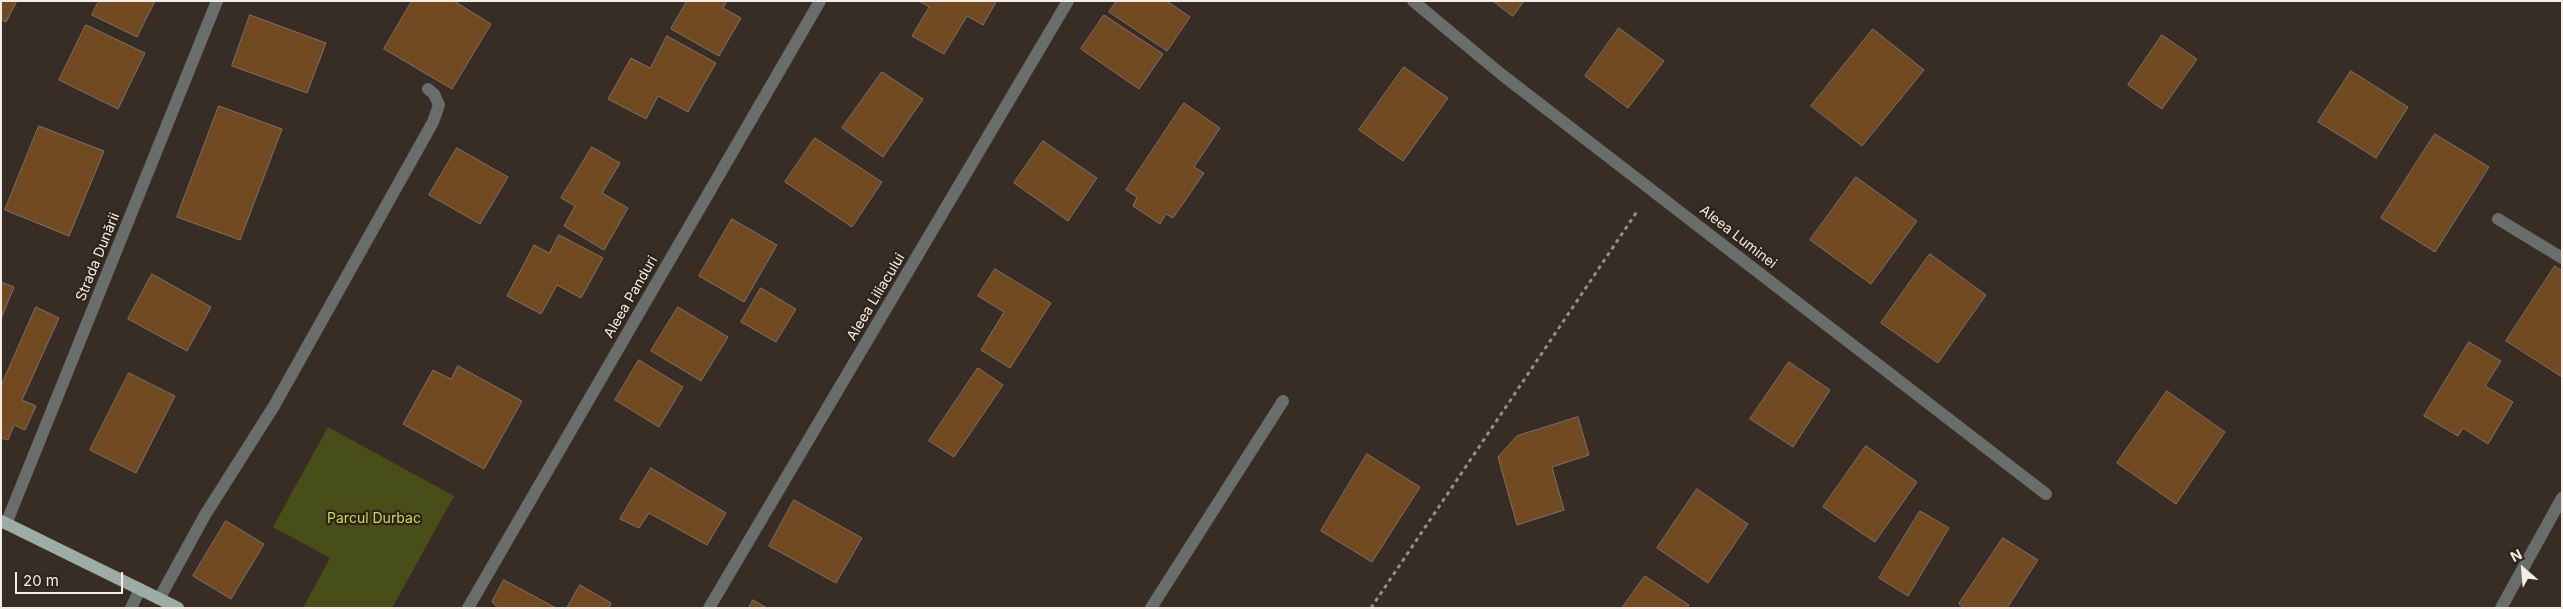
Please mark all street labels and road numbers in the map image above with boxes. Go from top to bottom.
street label: Aleea Luminei [1696,202,1780,272]
street label: Strada Dunării [73,210,123,304]
street label: Aleea Liliacului [843,250,909,344]
street label: Aleea Panduri [601,253,661,341]

